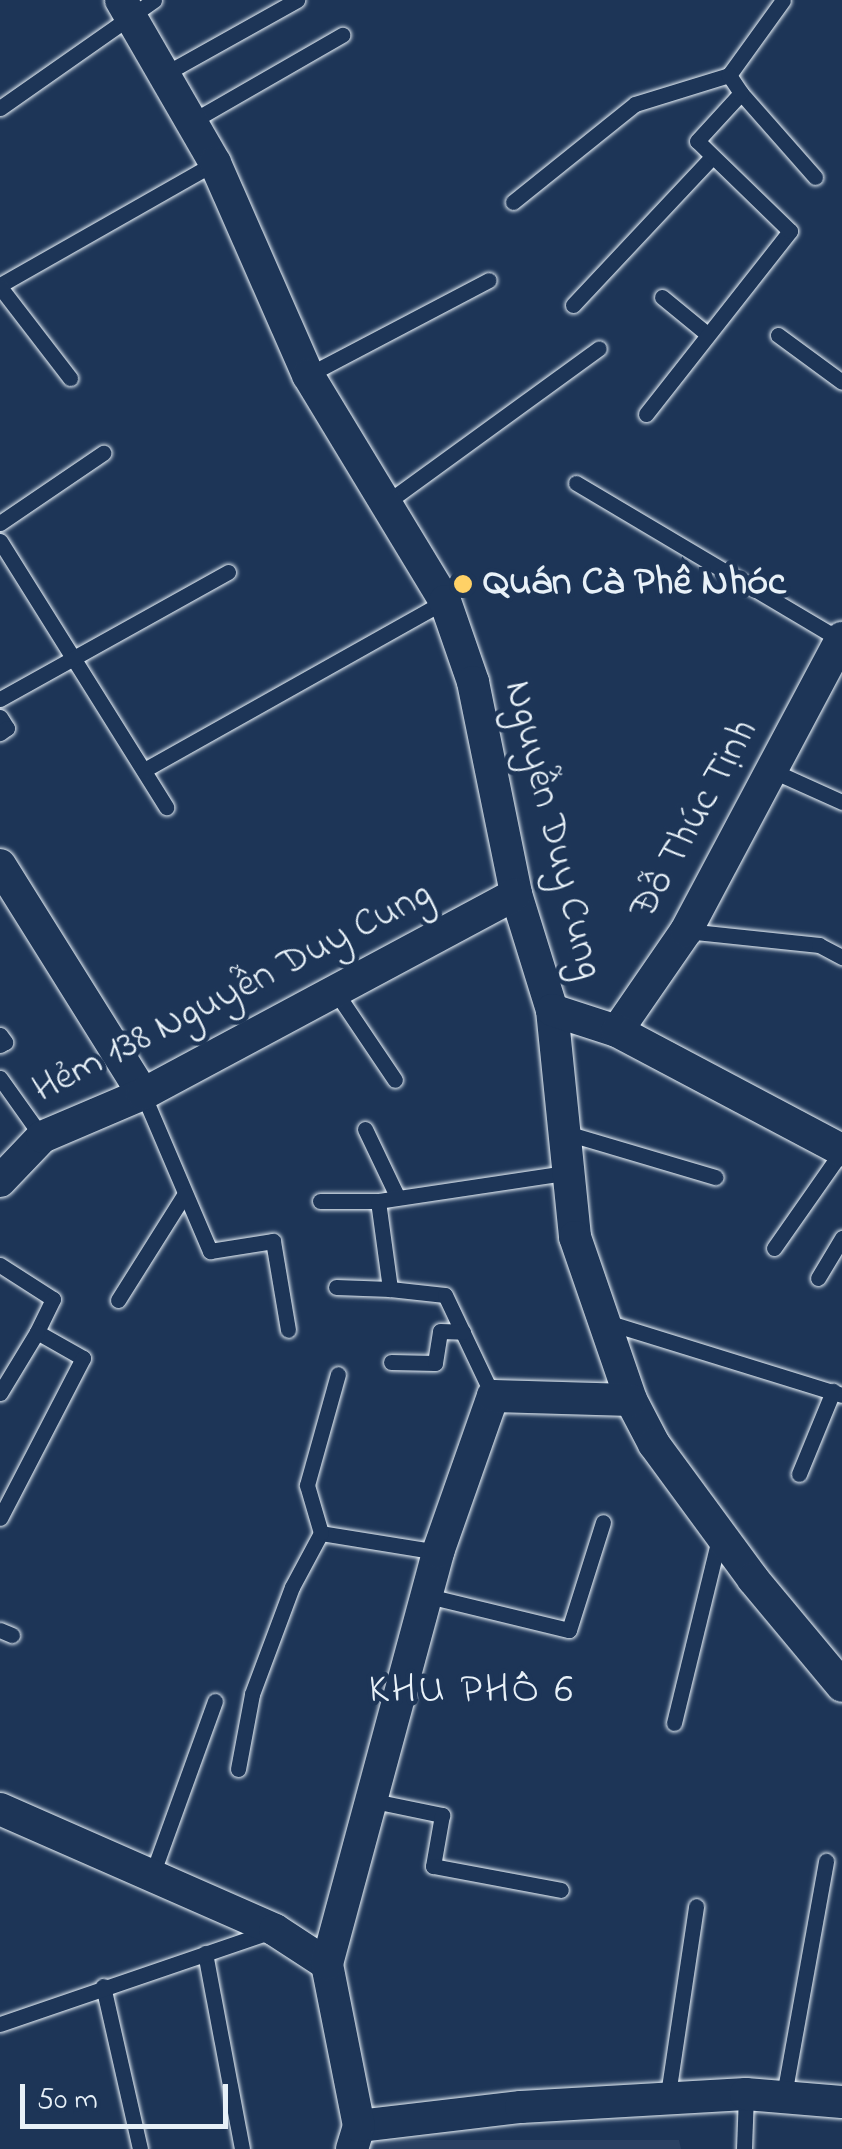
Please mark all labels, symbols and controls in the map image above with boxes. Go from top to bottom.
place label: Quán Cà Phê Nhóc [483,560,786,608]
marker: Quán Cà Phê Nhóc [452,573,474,595]
street label: Nguyễn Duy Cung [492,676,612,984]
street label: Đỗ Thúc Tịnh [620,712,770,928]
street label: Hẻm 138 Nguyễn Duy Cung [25,871,441,1115]
district label: KHU PHỐ 6 [368,1666,576,1716]
scale bar [25,2064,232,2126]
text: 50 m [37,2079,98,2123]

